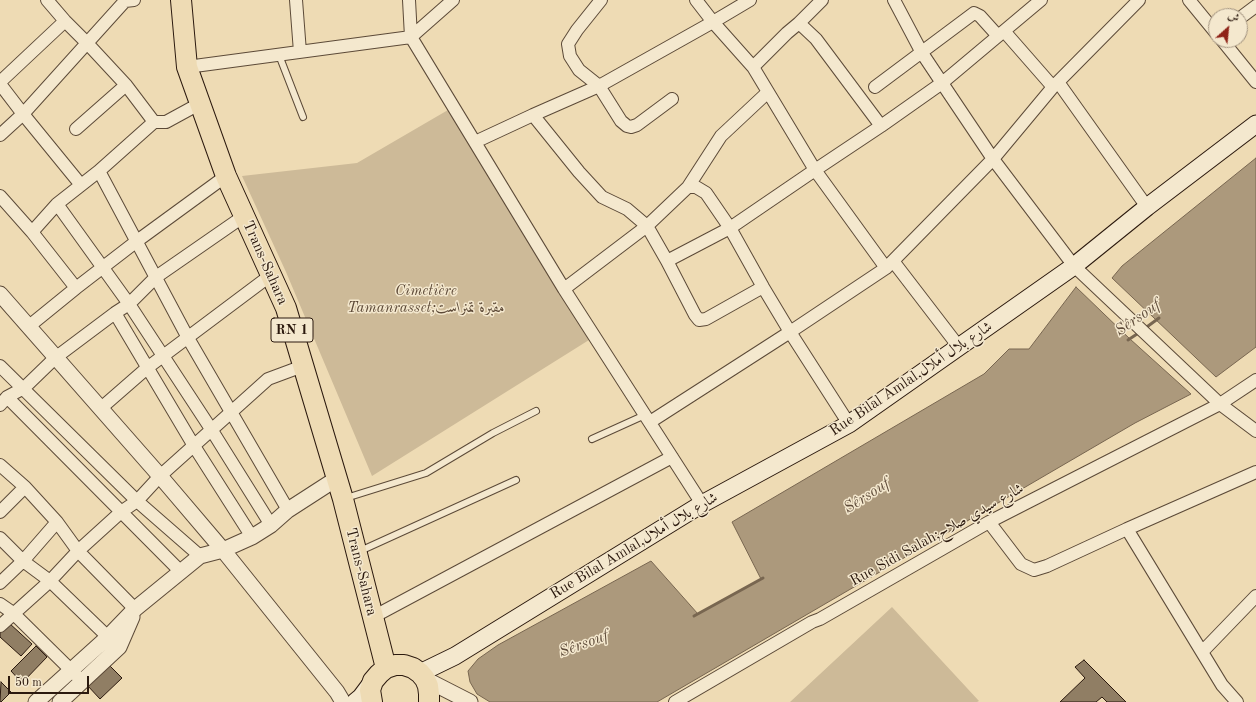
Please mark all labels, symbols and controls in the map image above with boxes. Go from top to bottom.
north arrow [1208,8,1248,48]
text: ش [1226,10,1241,25]
street label: Trans-Sahara [238,218,292,308]
park label: Cimetière Tamanrasset;مقبرة تمنراست [347,282,505,317]
water label: Sêrsouf [1111,295,1165,341]
road number: RN 1 [271,318,313,342]
street label: Rue Bilal Amlal,شارع بلال أملال [826,318,996,440]
water label: Sêrsouf [840,474,894,518]
street label: Rue Sidi Salah;شارع سيدي صلاح [847,480,1027,590]
street label: Rue Bilal Amlal,شارع بلال أملال [547,489,721,603]
street label: Trans-Sahara [341,526,381,618]
water label: Sêrsouf [556,626,612,662]
scale bar [10,668,91,694]
text: 50 m [15,677,42,689]

